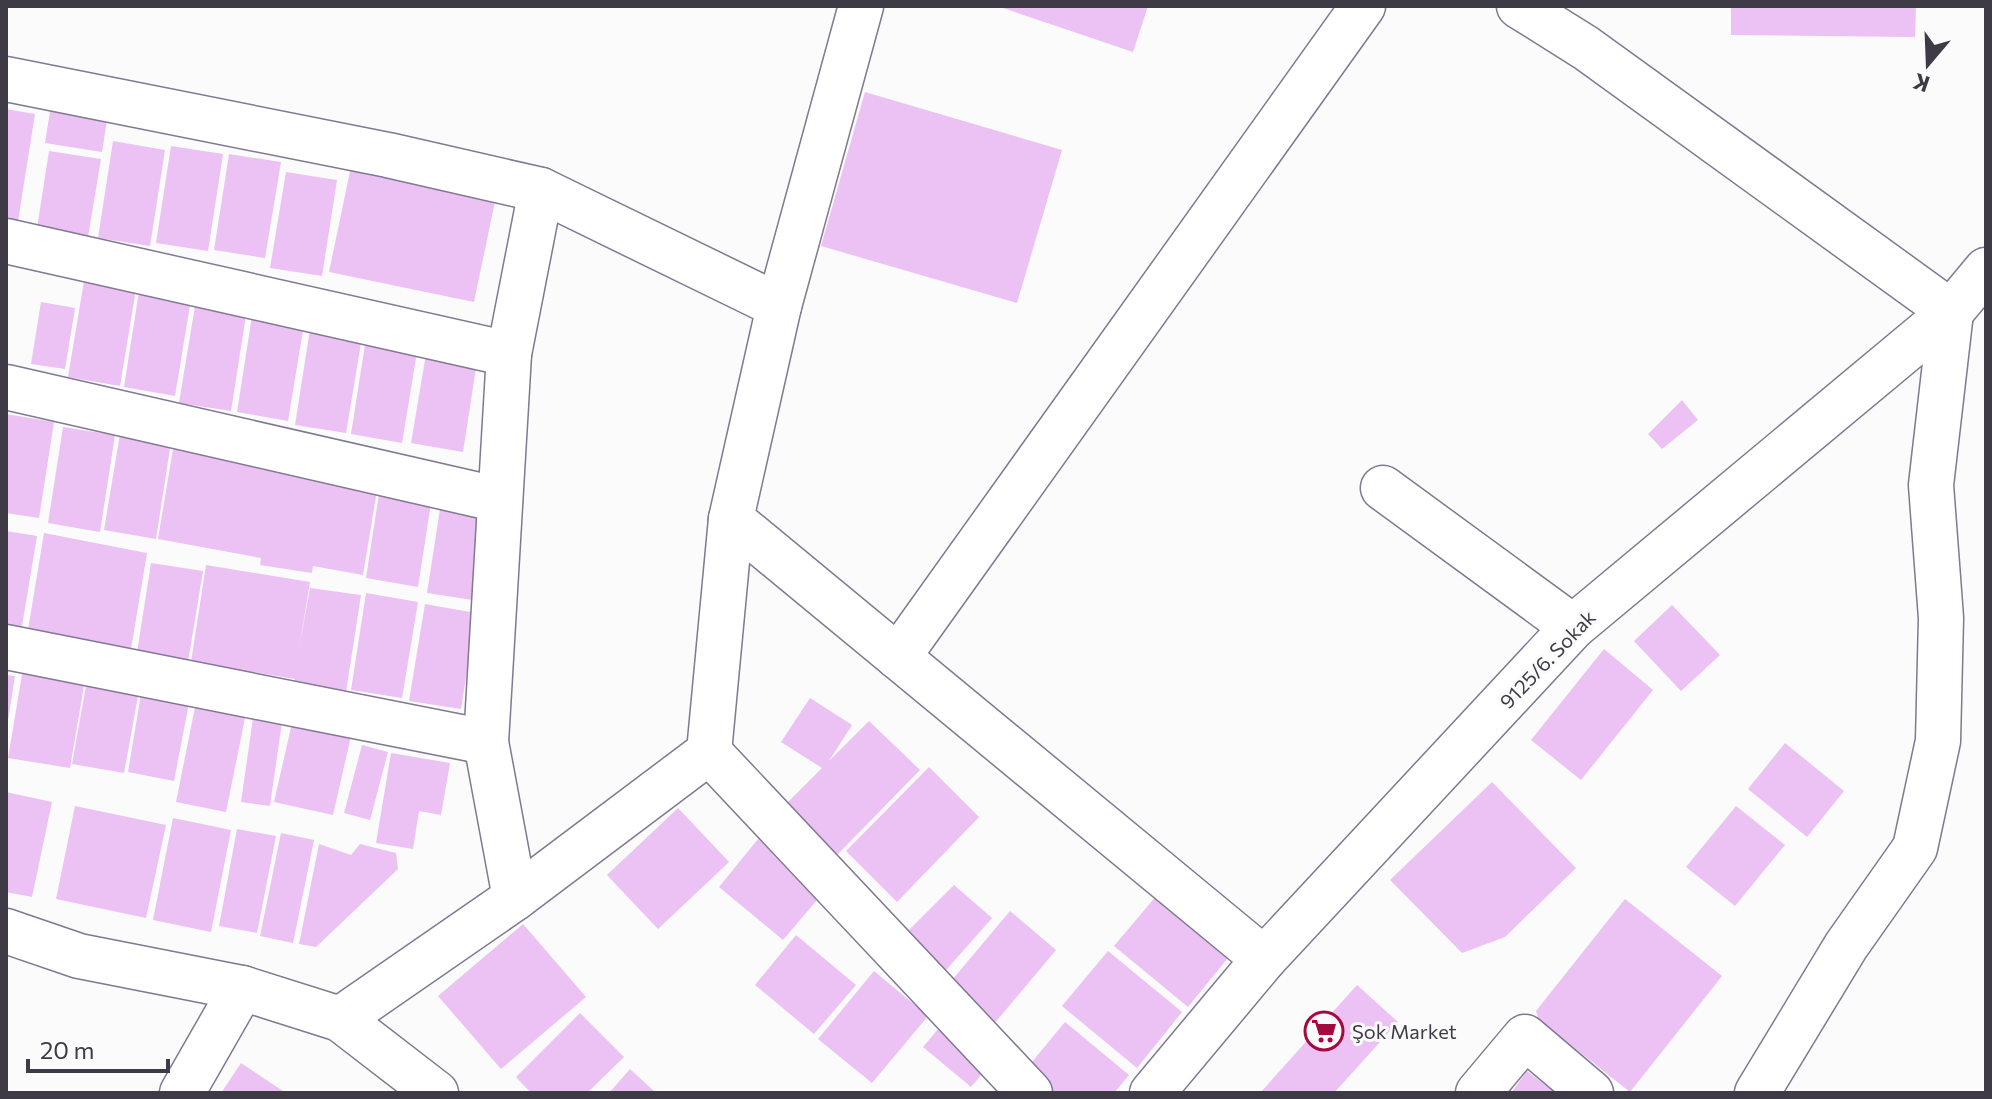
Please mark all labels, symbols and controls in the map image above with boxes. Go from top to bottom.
north arrow [1888,24,1968,104]
text: K [1910,68,1933,99]
street label: 9125/6. Sokak [1494,605,1600,713]
supermarket icon: Şok Market [1303,1010,1345,1052]
place label: Şok Market [1352,1019,1457,1043]
scale bar [28,1023,168,1073]
text: 20 m [40,1035,94,1064]

